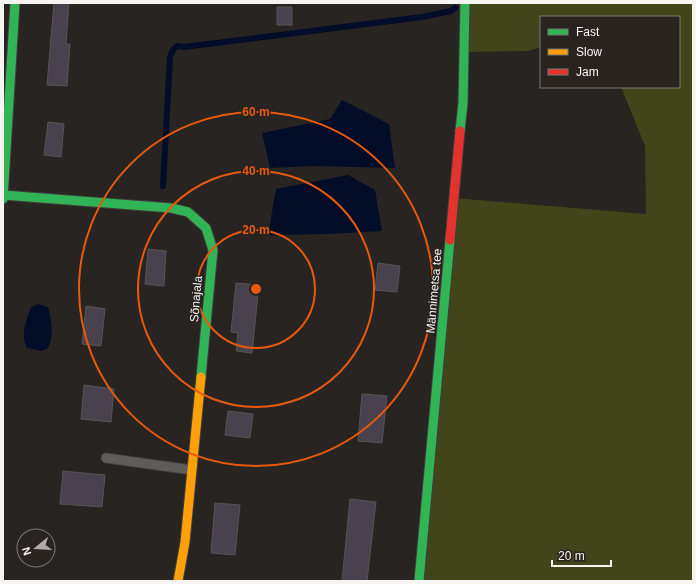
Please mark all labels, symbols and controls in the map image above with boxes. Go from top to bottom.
legend [540,16,680,88]
text: Fast [576,25,600,39]
text: Slow [576,45,602,59]
text: Jam [576,65,599,79]
text: 60 m [242,105,270,119]
text: 40 m [242,164,270,178]
text: 20 m [242,223,270,237]
street label: Männimetsa tee [423,248,445,334]
street label: Sõnajala [187,275,205,323]
centre of rings [249,282,263,296]
north arrow [16,528,56,568]
scale bar [552,542,611,568]
text: N [20,545,33,557]
text: 20 m [558,549,585,563]

